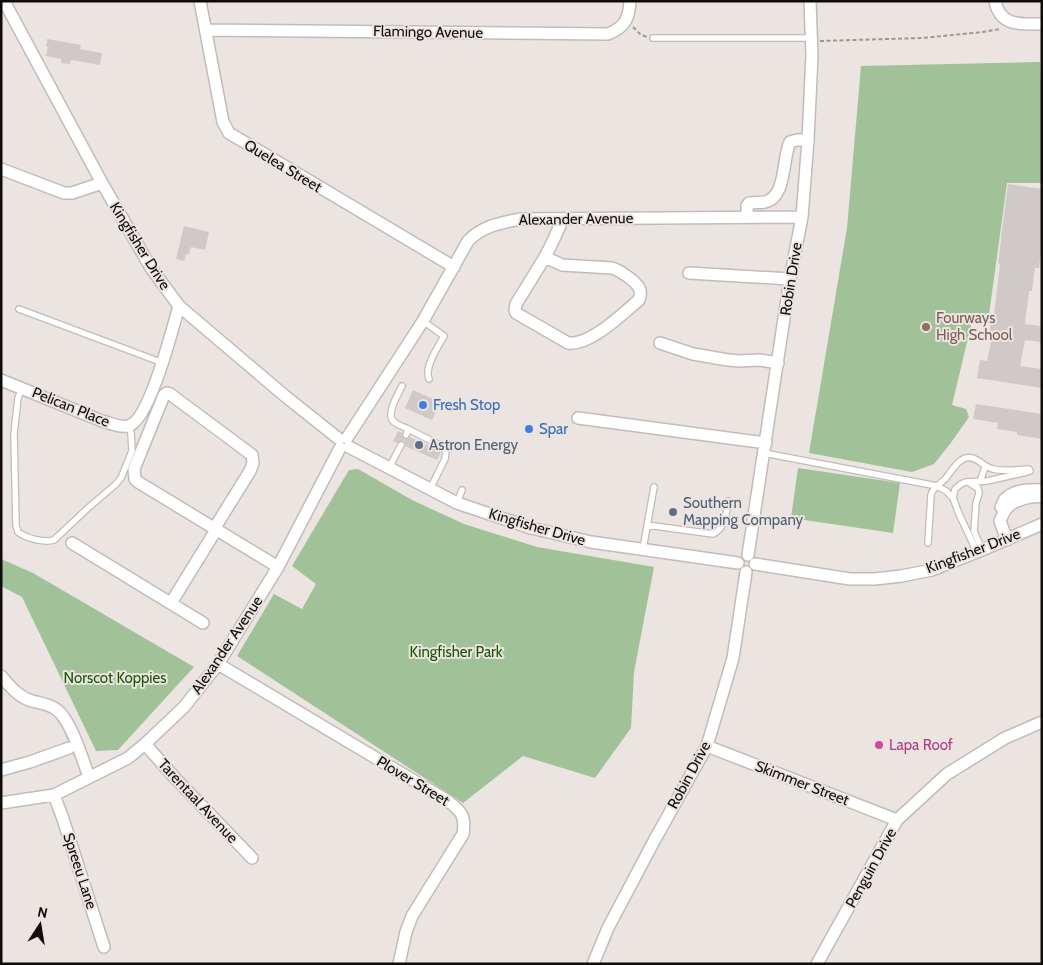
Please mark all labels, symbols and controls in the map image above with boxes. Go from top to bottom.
street label: Flamingo Avenue [373,22,483,42]
street label: Quelea Street [241,136,325,196]
street label: Kingfisher Drive [106,199,174,293]
street label: Alexander Avenue [519,209,634,229]
street label: Robin Drive [776,241,806,317]
place label: Fourways High School [936,309,1013,344]
marker: Fourways High School [920,321,932,333]
street label: Pelican Place [30,383,113,431]
place label: Fresh Stop [433,396,500,414]
marker: Fresh Stop [417,399,429,411]
place label: Spar [539,420,568,438]
marker: Spar [523,423,535,435]
place label: Astron Energy [429,436,518,454]
marker: Astron Energy [413,439,425,451]
place label: Southern Mapping Company [683,494,804,529]
street label: Kingfisher Drive [487,505,588,549]
marker: Southern Mapping Company [667,506,679,518]
street label: Kingfisher Drive [923,525,1023,577]
street label: Alexander Avenue [188,592,267,698]
park label: Kingfisher Park [409,643,503,661]
park label: Norscot Koppies [64,669,166,687]
place label: Lapa Roof [889,736,953,754]
street label: Robin Drive [664,738,714,812]
marker: Lapa Roof [873,739,885,751]
street label: Plover Street [373,752,453,810]
street label: Tarentaal Avenue [154,755,242,847]
street label: Skimmer Street [752,757,852,809]
street label: Penguin Drive [842,825,900,911]
street label: Spreeu Lane [59,831,101,912]
north arrow [15,900,65,950]
text: N [36,902,49,922]

